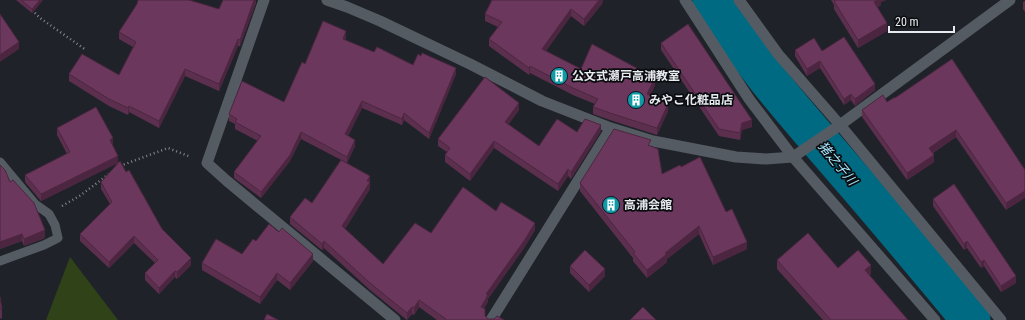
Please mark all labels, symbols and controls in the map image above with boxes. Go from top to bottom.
scale bar [889,8,954,34]
text: 20 m [895,15,919,29]
building icon: 公文式瀬戸高浦教室 [549,66,569,86]
place label: 公文式瀬戸高浦教室 [572,69,680,83]
building icon: みやこ化粧品店 [626,90,646,110]
place label: みやこ化粧品店 [649,93,733,107]
water label: 猪之子川 [815,139,861,190]
building icon: 高浦会館 [601,195,621,215]
place label: 高浦会館 [624,198,672,212]

